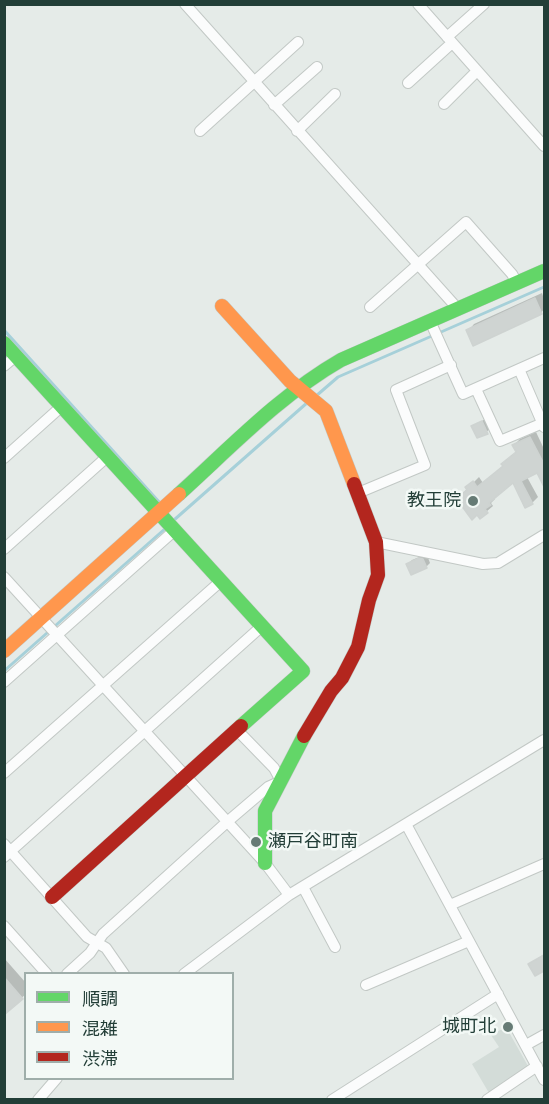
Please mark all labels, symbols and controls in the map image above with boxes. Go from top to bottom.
place label: 教王院 [407,490,461,512]
marker: 教王院 [466,494,480,508]
place label: 瀬戸谷町南 [268,831,358,853]
marker: 瀬戸谷町南 [249,835,263,849]
legend [24,972,234,1080]
text: 順調 [82,988,118,1009]
place label: 城町北 [442,1016,496,1038]
text: 混雑 [82,1018,118,1039]
marker: 城町北 [501,1020,515,1034]
text: 渋滞 [82,1048,118,1069]

